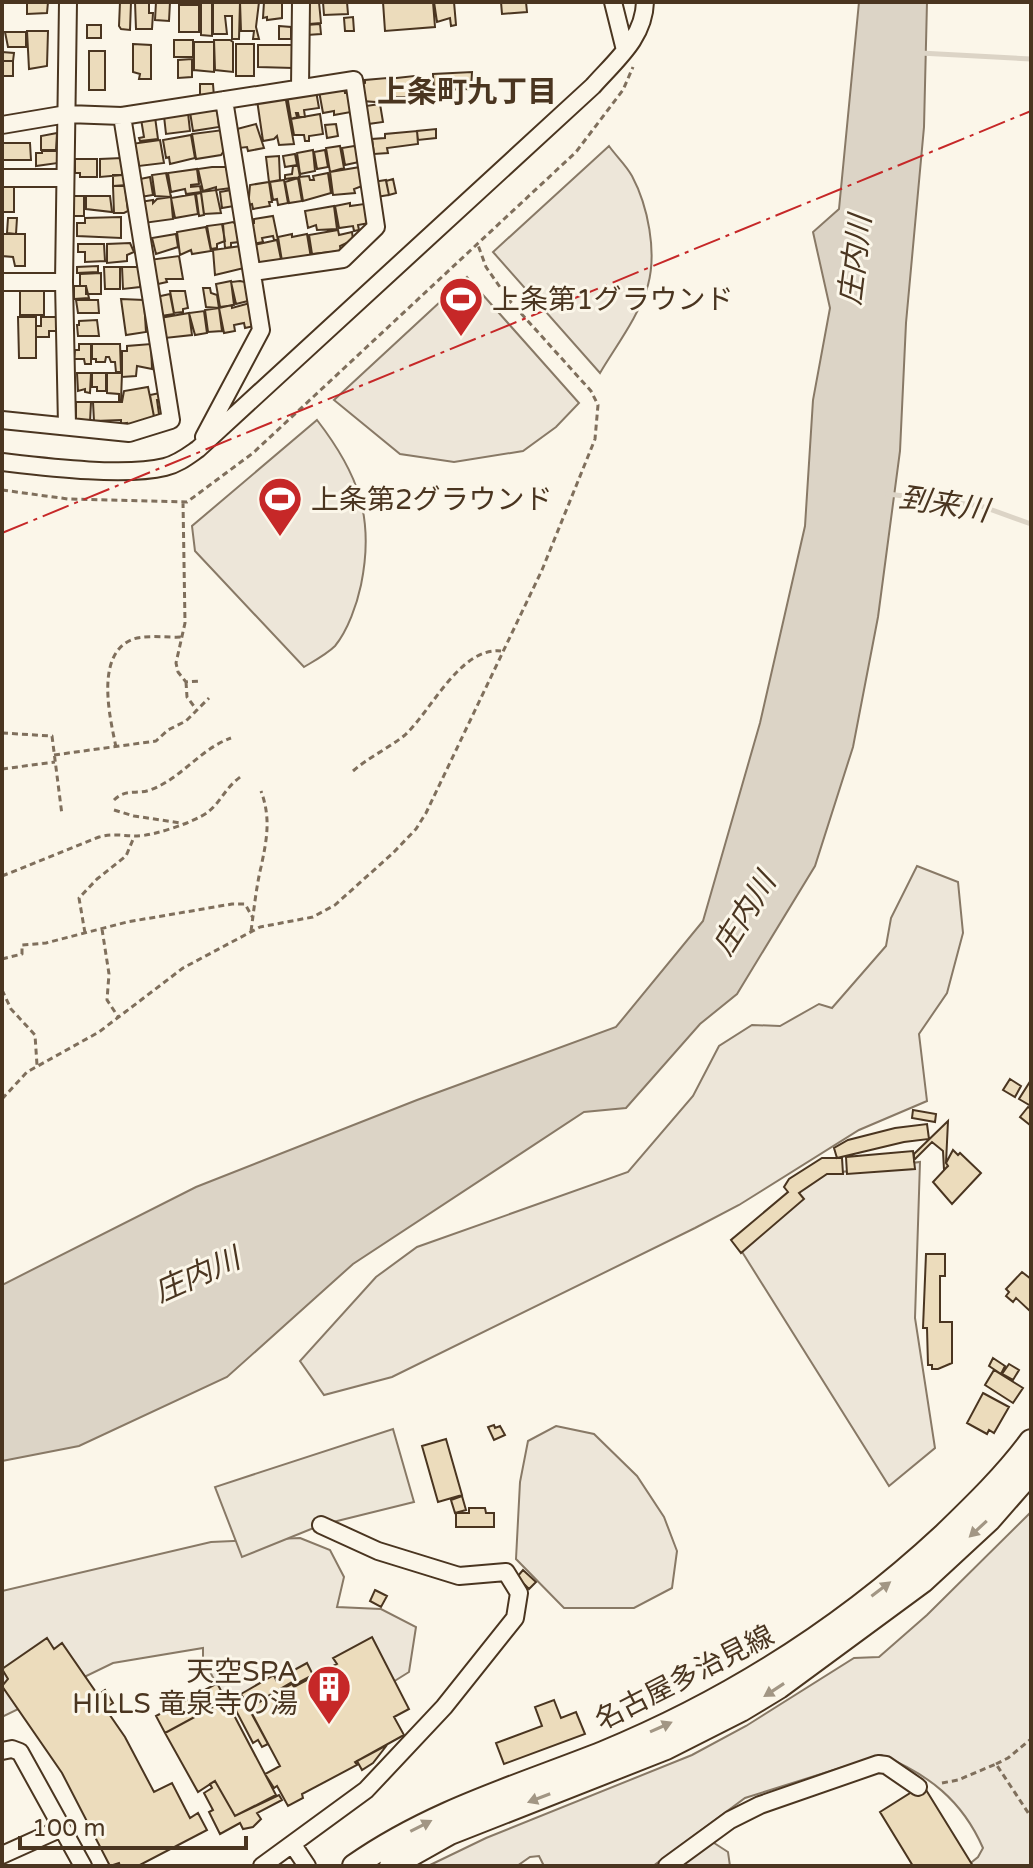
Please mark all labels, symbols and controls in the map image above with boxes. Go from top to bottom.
district label: 上条町九丁目 [377,74,557,111]
water label: 庄内川 [832,210,880,307]
sports icon: 上条第1グラウンド [437,275,485,338]
place label: 上条第1グラウンド [492,283,734,317]
sports icon: 上条第2グラウンド [256,475,304,538]
water label: 到来川 [897,479,994,530]
place label: 上条第2グラウンド [311,483,553,517]
water label: 庄内川 [705,864,786,962]
water label: 庄内川 [149,1239,249,1311]
one-way arrow [969,1520,988,1538]
one-way arrow [870,1581,891,1597]
street label: 名古屋多治見線 [589,1618,779,1738]
place label: 天空SPA HILLS 竜泉寺の湯 [72,1655,298,1721]
building icon: 天空SPA HILLS 竜泉寺の湯 [305,1663,353,1726]
one-way arrow [763,1682,785,1696]
one-way arrow [650,1721,673,1734]
one-way arrow [527,1792,551,1805]
scale bar [20,1800,246,1850]
text: 100 m [32,1814,106,1843]
one-way arrow [410,1819,433,1833]

